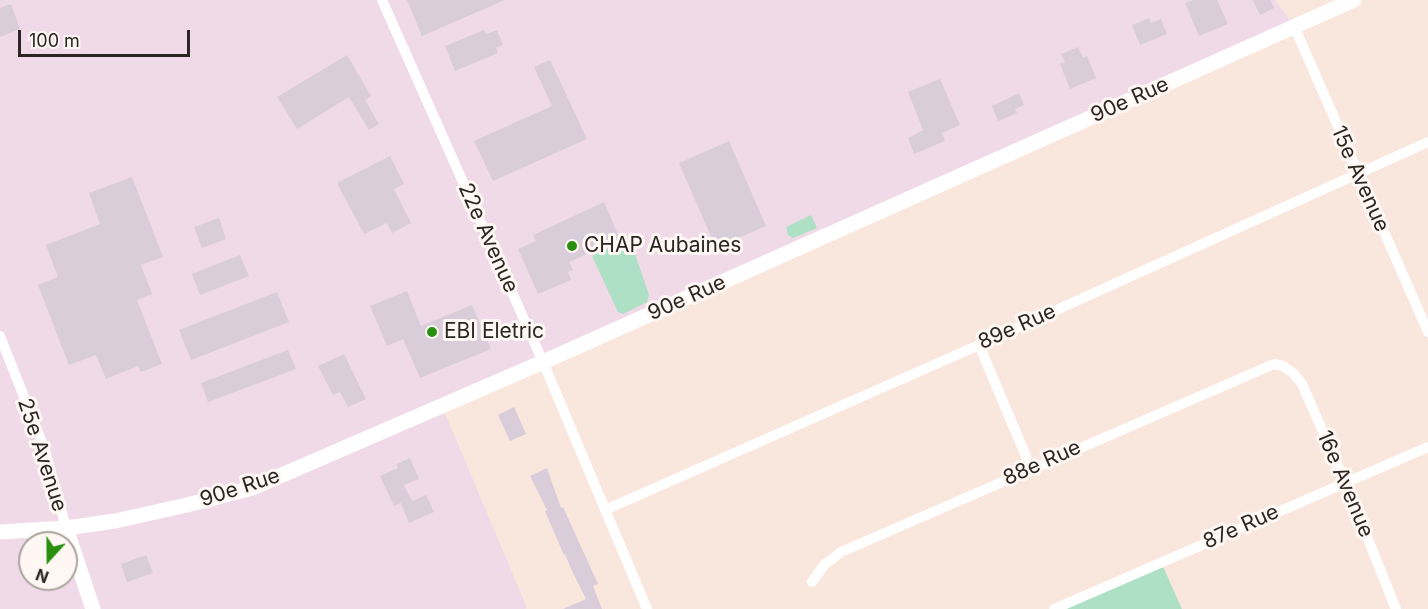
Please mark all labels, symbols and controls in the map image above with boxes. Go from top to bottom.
scale bar [21,18,194,56]
text: 100 m [29,30,80,51]
street label: 90e Rue [1087,72,1173,128]
street label: 15e Avenue [1325,122,1395,236]
street label: 22e Avenue [453,179,523,297]
place label: CHAP Aubaines [584,233,741,259]
marker: CHAP Aubaines [565,239,579,253]
street label: 90e Rue [644,270,730,326]
street label: 89e Rue [974,299,1060,355]
place label: EBI Eletric [444,319,544,345]
marker: EBI Eletric [425,325,439,339]
street label: 25e Avenue [12,395,72,515]
street label: 16e Avenue [1311,427,1379,541]
street label: 88e Rue [999,435,1085,491]
street label: 90e Rue [197,463,283,513]
street label: 87e Rue [1199,499,1283,555]
north arrow [18,531,78,591]
text: N [33,564,52,587]

